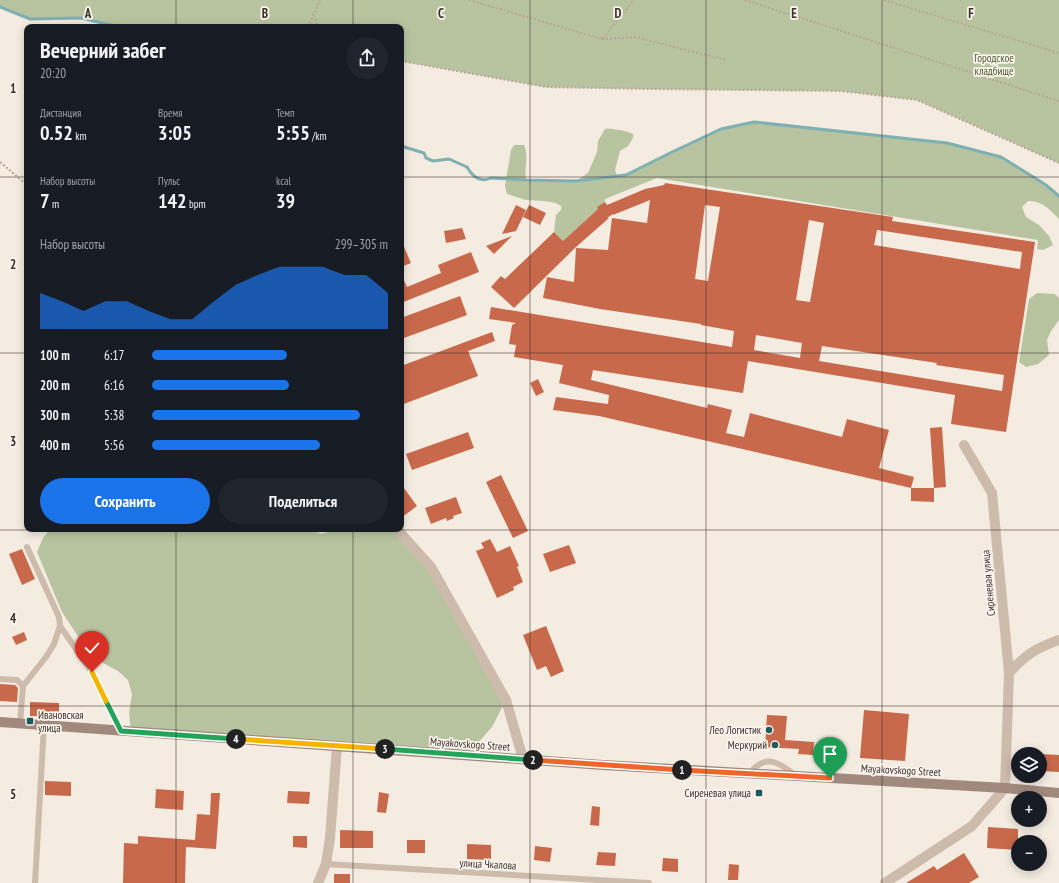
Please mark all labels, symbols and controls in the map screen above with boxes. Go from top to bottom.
text: A [84,5,92,22]
text: B [262,5,268,22]
text: C [438,5,444,22]
text: D [615,5,622,22]
text: E [791,5,797,22]
text: F [968,5,974,22]
text: Вечерний забег [40,36,166,64]
button: share [346,37,388,79]
park label: Городское кладбище [974,51,1014,78]
text: 20:20 [40,65,66,82]
text: 1 [10,80,16,97]
text: Дистанция [40,106,81,120]
text: Время [158,106,183,120]
text: Темп [276,106,295,120]
text: 0.52 [40,120,73,146]
text: 3:05 [158,120,192,146]
text: 5:55 [276,120,310,146]
text: km [73,129,87,143]
text: /km [310,129,327,143]
text: Набор высоты [40,174,95,188]
text: Пульс [158,174,180,188]
text: kcal [276,174,291,188]
text: 7 [40,188,50,214]
text: 142 [158,188,187,214]
text: 39 [276,188,295,214]
text: m [50,197,59,211]
text: bpm [187,197,206,211]
text: Набор высоты [40,236,105,253]
text: 299–305 m [335,236,388,253]
text: 2 [10,256,16,273]
text: 100 m [40,347,70,364]
text: 6:17 [104,347,124,364]
text: 200 m [40,377,70,394]
text: 6:16 [104,377,124,394]
text: 300 m [40,407,70,424]
text: 5:38 [104,407,124,424]
text: 3 [10,433,16,450]
text: 400 m [40,437,70,454]
text: 5:56 [104,437,124,454]
button: Сохранить [40,478,210,524]
button: Поделиться [218,478,388,524]
street label: Сиреневая улица [978,549,998,617]
text: 4 [10,610,17,627]
pin [75,631,109,672]
icon: check [81,637,103,659]
place label: Ивановская улица [38,708,84,735]
marker: Ивановская улица [25,716,35,726]
place label: Лео Логистик [708,723,762,737]
marker: Лео Логистик [764,725,774,735]
pin: 4 [226,729,246,749]
text: 4 [233,732,239,746]
street label: Mayakovskogo Street [429,734,511,754]
pin [813,737,847,778]
place label: Меркурий [728,738,767,752]
pin: 3 [375,739,395,759]
marker: Меркурий [770,740,780,750]
text: 3 [382,742,388,756]
icon: arrive [819,743,841,765]
map controls [1011,747,1047,871]
button: layers [1011,747,1047,783]
pin: 2 [523,750,543,770]
text: 2 [530,753,536,767]
pin: 1 [672,760,692,780]
street label: Mayakovskogo Street [861,761,941,779]
text: 1 [679,763,685,777]
text: 5 [10,786,16,803]
place label: Сиреневая улица [685,786,751,800]
marker: Сиреневая улица [754,788,764,798]
button: + [1011,791,1047,827]
button: − [1011,835,1047,871]
street label: улица Чкалова [459,856,517,872]

